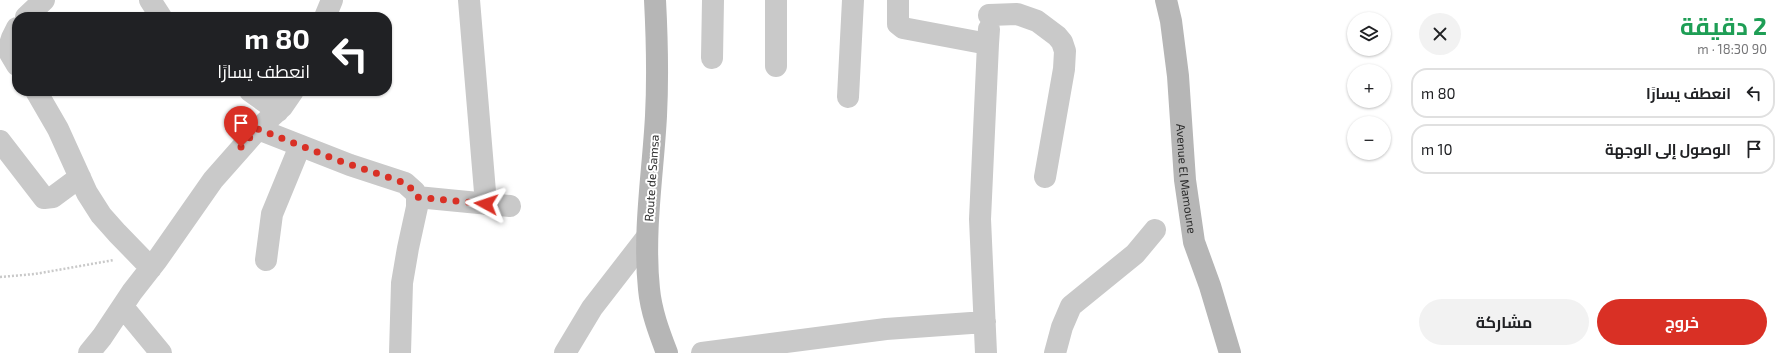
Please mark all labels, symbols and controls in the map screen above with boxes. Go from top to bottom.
text: 2 دقيقة [1680,11,1767,40]
map controls [1347,12,1391,160]
button: layers [1347,12,1391,56]
button: close [1419,13,1461,55]
text: 80 m [244,21,310,55]
icon: left [324,28,376,80]
text: 90 m · 18:30 [1697,41,1767,57]
text: انعطف يسارًا [217,60,310,82]
button: + [1347,64,1391,108]
icon: left [1743,82,1765,104]
text: 80 m [1421,84,1456,102]
text: انعطف يسارًا [1646,84,1731,102]
pin [224,106,258,147]
icon: arrive [230,112,252,134]
button: − [1347,116,1391,160]
street label: Avenue El Mamoune [1174,123,1200,234]
street label: Route de Samsa [641,134,661,222]
icon: arrive [1743,138,1765,160]
text: 10 m [1421,140,1453,158]
text: الوصول إلى الوجهة [1605,140,1731,158]
position arrow [465,183,507,225]
button: مشاركة [1419,299,1589,345]
button: خروج [1597,299,1767,345]

